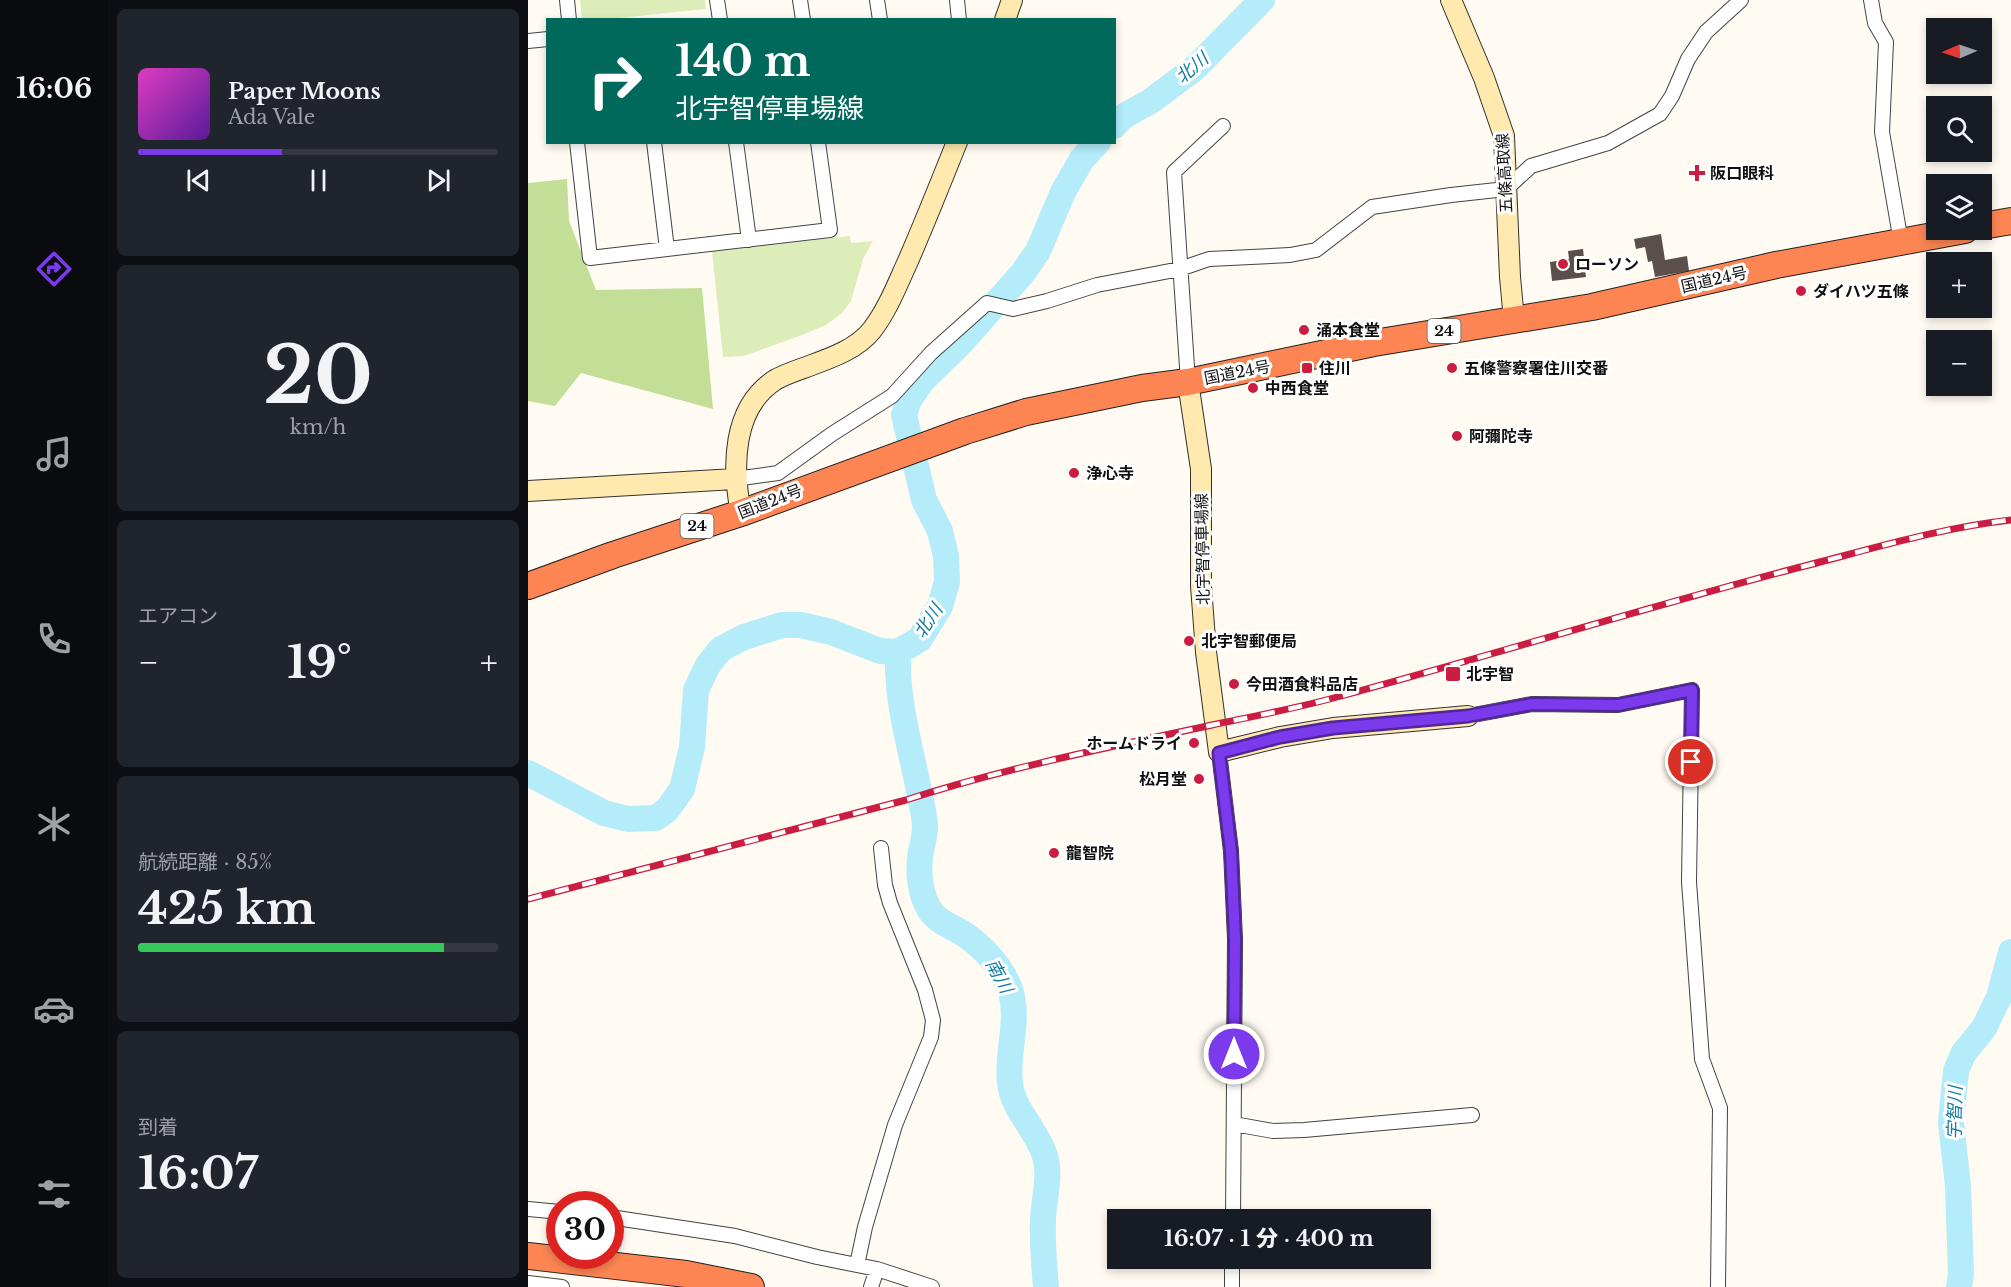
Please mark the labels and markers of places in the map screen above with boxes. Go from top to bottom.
place label: 阪口眼科 [1710,163,1774,183]
marker: 阪口眼科 [1688,164,1706,182]
place label: ローソン [1575,254,1639,274]
marker: ローソン [1556,257,1570,271]
place label: ダイハツ五條 [1813,281,1909,301]
marker: ダイハツ五條 [1794,284,1808,298]
place label: 涌本食堂 [1316,320,1380,340]
marker: 涌本食堂 [1297,323,1311,337]
place label: 住川 [1318,358,1351,378]
place label: 五條警察署住川交番 [1464,358,1608,378]
marker: 住川 [1300,361,1314,375]
marker: 五條警察署住川交番 [1445,361,1459,375]
place label: 中西食堂 [1265,378,1329,398]
marker: 中西食堂 [1246,381,1260,395]
place label: 阿彌陀寺 [1469,426,1533,446]
marker: 阿彌陀寺 [1450,429,1464,443]
place label: 浄心寺 [1086,463,1134,483]
marker: 浄心寺 [1067,466,1081,480]
place label: 北宇智郵便局 [1201,631,1297,651]
marker: 北宇智郵便局 [1182,634,1196,648]
place label: 北宇智 [1466,664,1514,684]
marker: 北宇智 [1444,665,1462,683]
place label: 今田酒食料品店 [1246,674,1358,694]
marker: 今田酒食料品店 [1227,677,1241,691]
place label: ホームドライ [1086,733,1182,753]
marker: ホームドライ [1187,736,1201,750]
pin [1665,736,1716,787]
place label: 松月堂 [1139,769,1187,789]
marker: 松月堂 [1192,772,1206,786]
place label: 龍智院 [1066,843,1114,863]
marker: 龍智院 [1047,846,1061,860]

